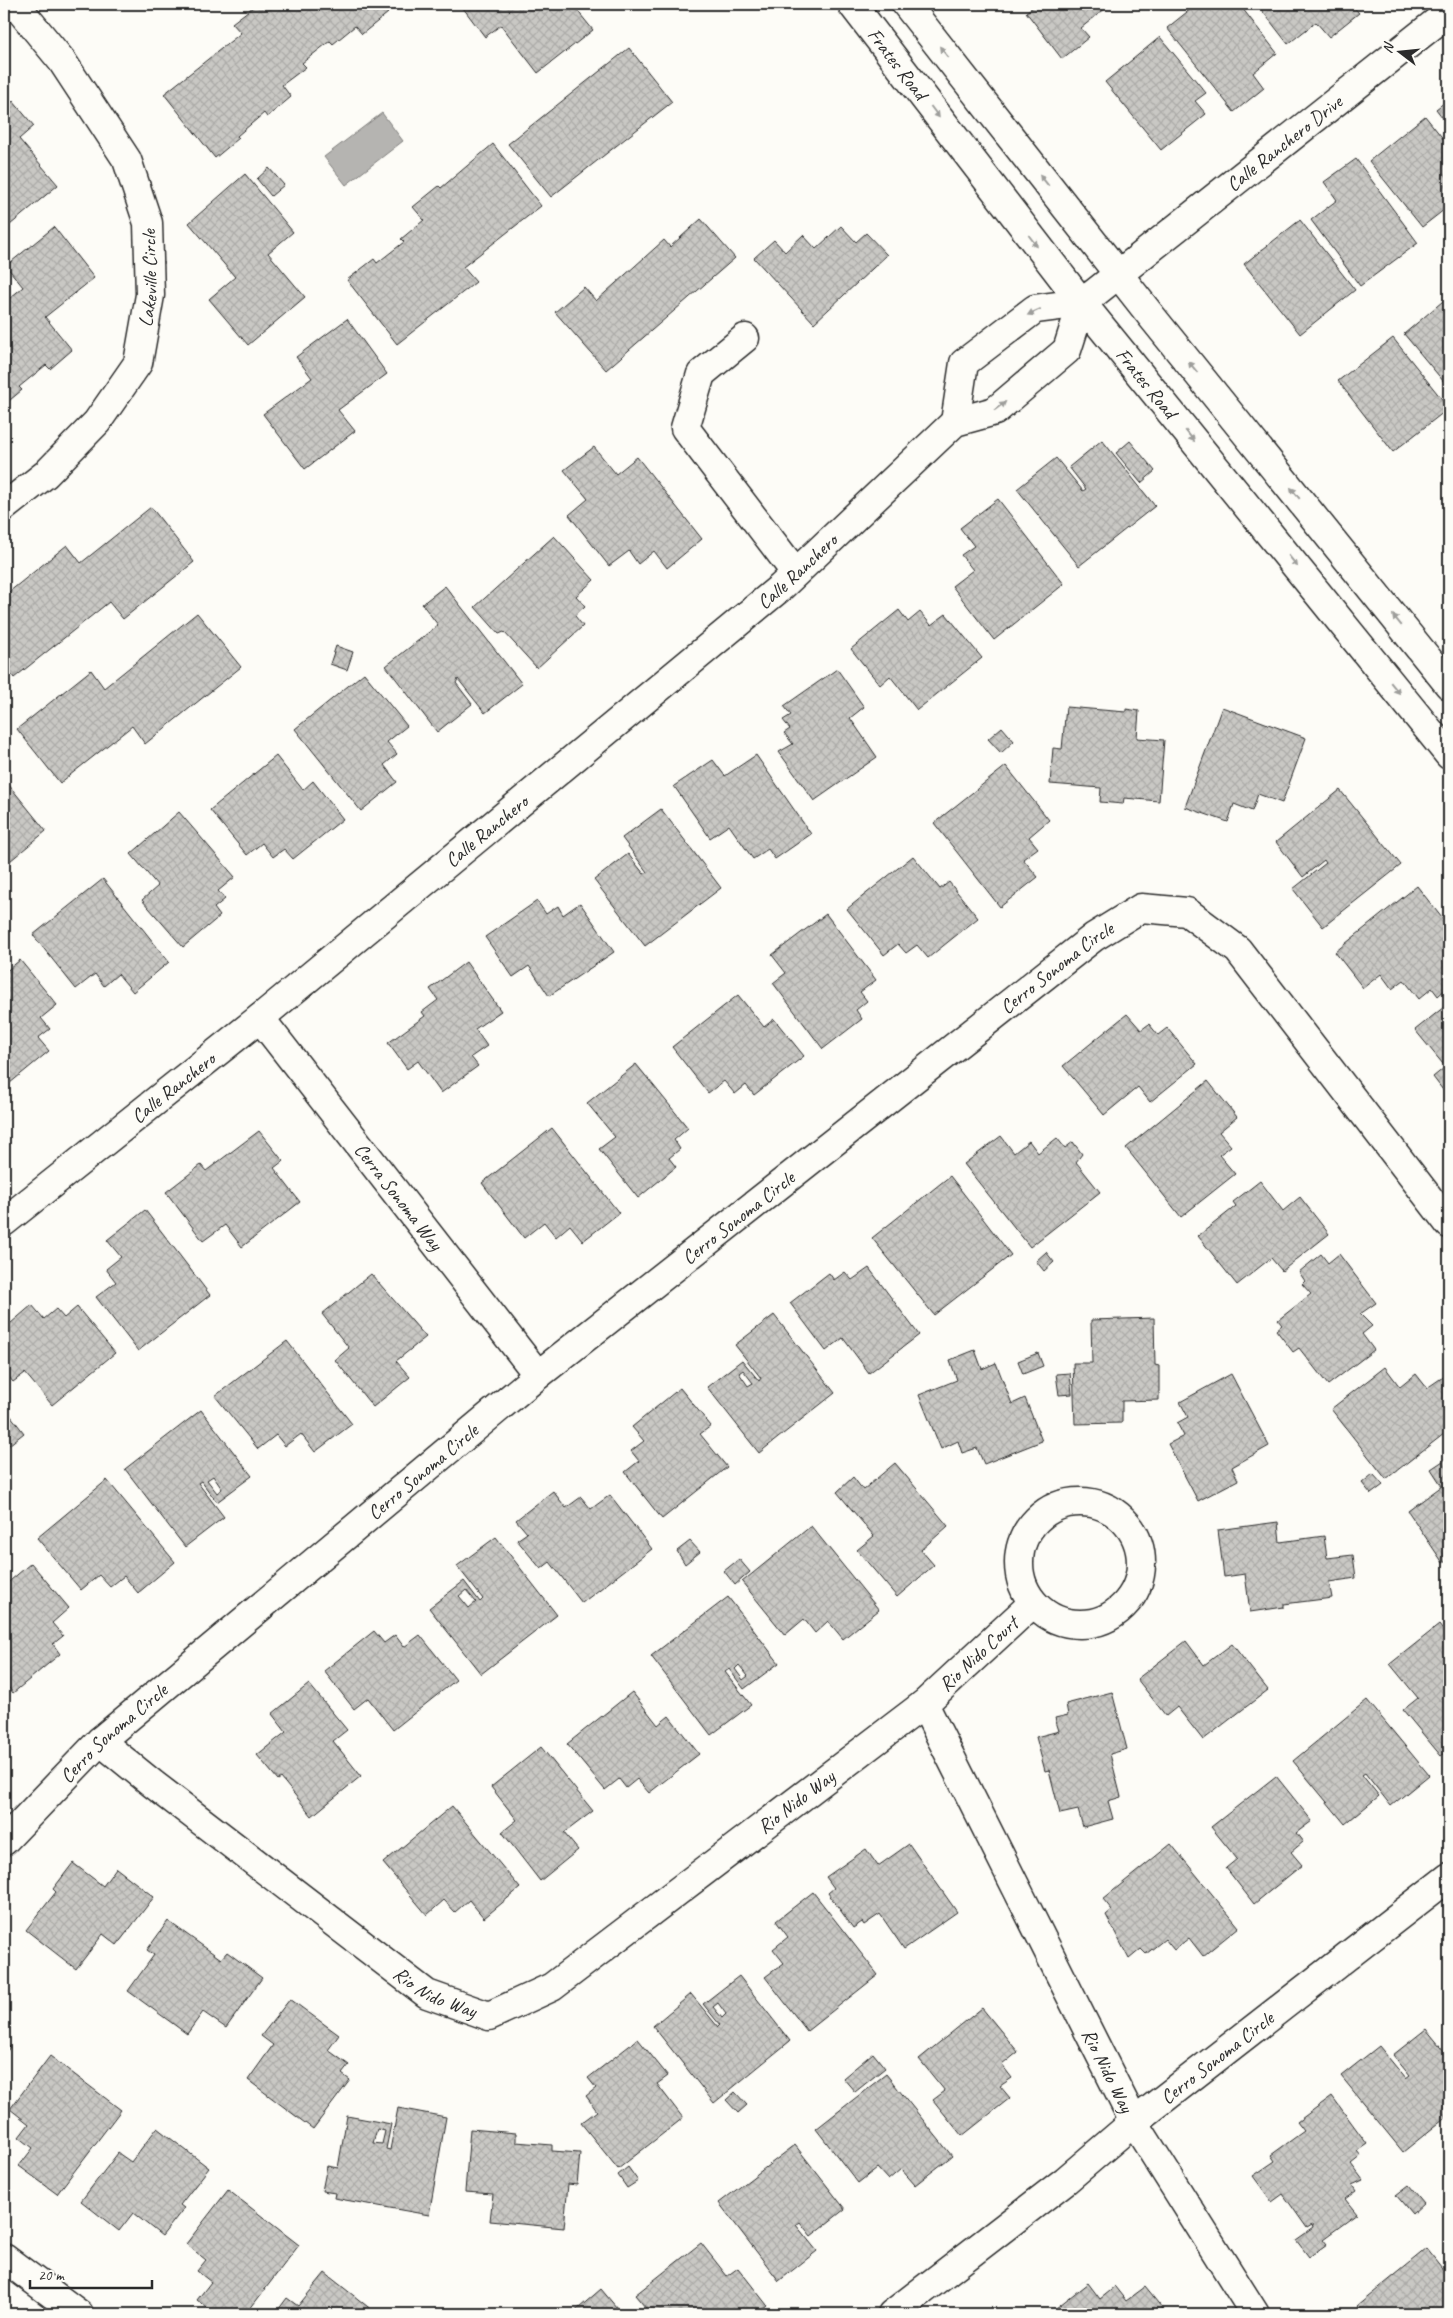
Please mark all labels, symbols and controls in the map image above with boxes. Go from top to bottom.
street label: Frates Road [862,23,935,107]
north arrow [1376,28,1426,78]
text: N [1379,40,1398,55]
one-way arrow [938,46,949,59]
street label: Calle Ranchero Drive [1221,88,1348,197]
one-way arrow [929,105,940,118]
one-way arrow [1039,174,1050,187]
street label: Lakeville Circle [132,228,163,329]
one-way arrow [1028,234,1039,247]
one-way arrow [1027,307,1042,316]
street label: Frates Road [1111,342,1185,426]
one-way arrow [1187,360,1198,373]
one-way arrow [993,401,1007,411]
one-way arrow [1185,429,1196,442]
one-way arrow [1289,487,1300,500]
street label: Calle Ranchero [752,527,844,614]
one-way arrow [1288,555,1299,568]
one-way arrow [1391,613,1402,626]
one-way arrow [1390,681,1401,694]
street label: Calle Ranchero [440,788,534,872]
street label: Cerro Sonoma Circle [995,915,1119,1019]
street label: Calle Ranchero [126,1045,222,1128]
street label: Cerra Sonoma Way [349,1138,449,1256]
street label: Cerro Sonoma Circle [676,1164,801,1270]
street label: Cerro Sonoma Circle [362,1417,484,1525]
street label: Rio Nido Court [933,1609,1026,1697]
street label: Cerro Sonoma Circle [54,1677,174,1788]
street label: Rio Nido Way [752,1763,840,1839]
street label: Rio Nido Way [389,1961,481,2023]
street label: Cerro Sonoma Circle [1155,2005,1280,2109]
street label: Rio Nido Way [1077,2024,1140,2117]
scale bar [30,2258,152,2290]
text: 20 m [38,2266,65,2285]

